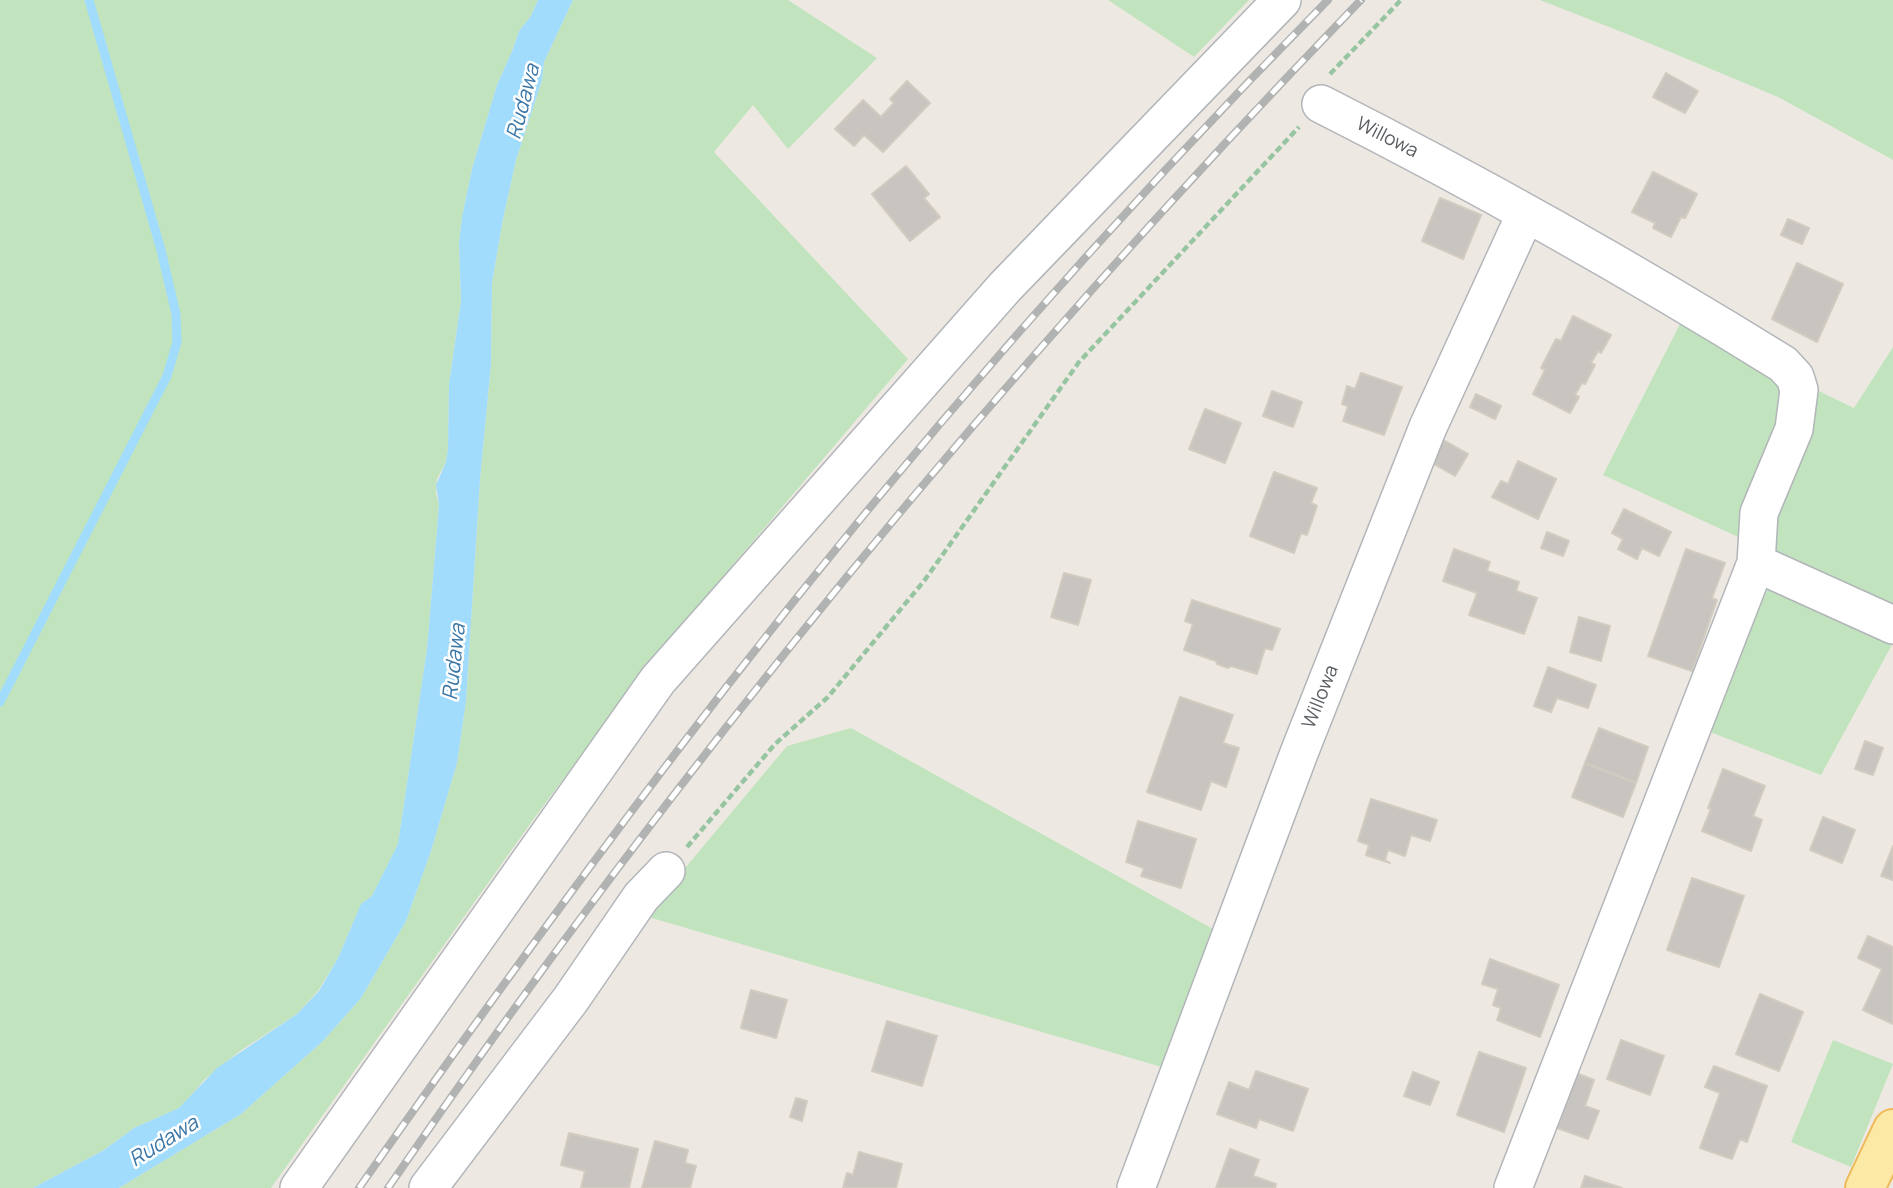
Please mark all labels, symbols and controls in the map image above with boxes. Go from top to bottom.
water label: Rudawa [502,62,546,142]
street label: Willowa [1352,113,1422,163]
water label: Rudawa [438,623,472,701]
street label: Willowa [1298,662,1344,732]
water label: Rudawa [125,1111,203,1173]

